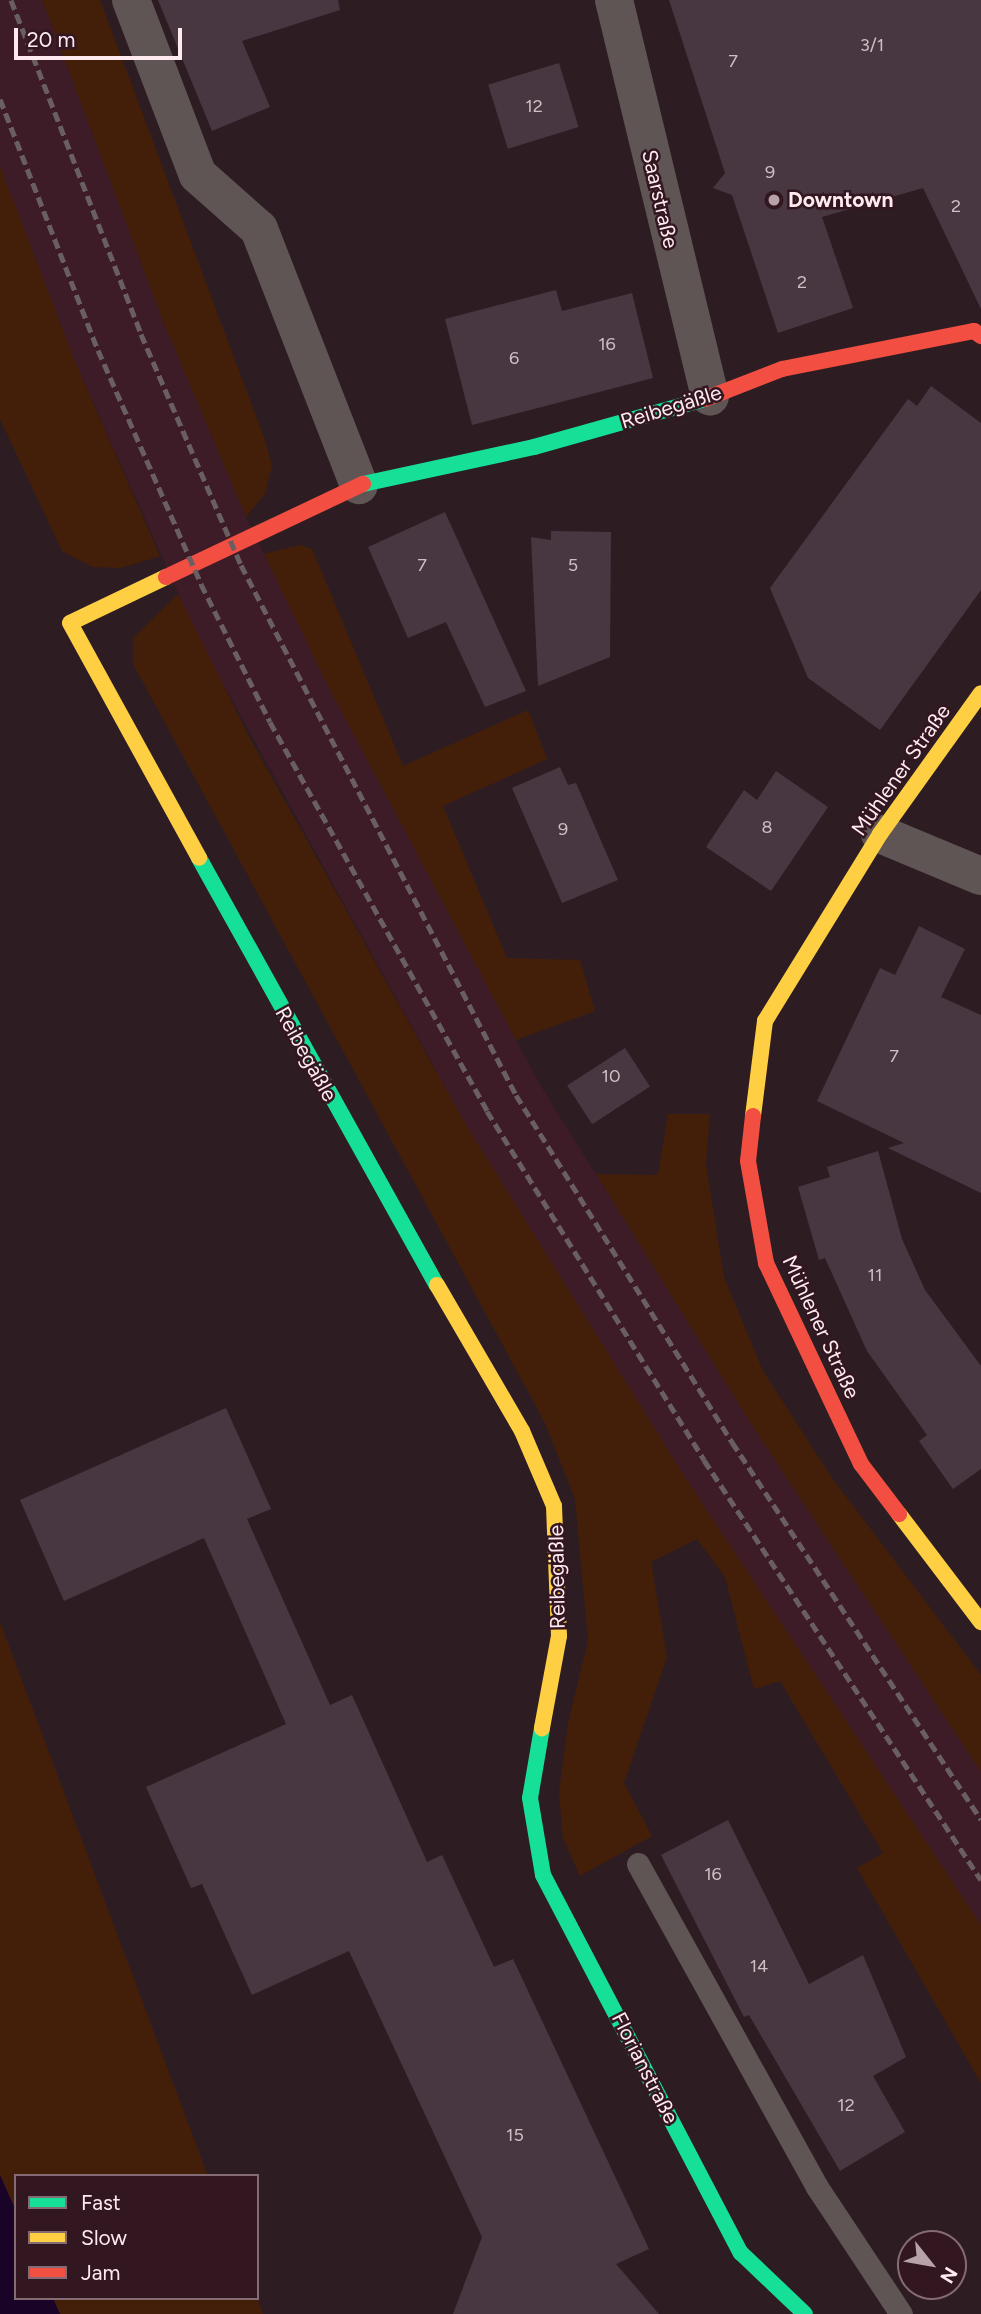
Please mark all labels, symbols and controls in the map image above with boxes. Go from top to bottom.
scale bar [18,14,186,58]
text: 20 m [27,27,75,52]
house number: 3/1 [860,34,884,56]
house number: 7 [728,50,738,72]
house number: 12 [525,95,543,117]
street label: Saarstraße [636,147,684,251]
house number: 9 [765,161,775,183]
place label: Downtown [788,187,893,213]
marker: Downtown [766,192,782,208]
house number: 2 [951,195,961,217]
house number: 2 [797,271,807,293]
house number: 16 [598,333,616,355]
house number: 6 [509,347,519,369]
street label: Reibegäßle [617,380,725,434]
house number: 7 [417,554,427,576]
house number: 5 [568,554,578,576]
street label: Mühlener Straße [846,699,956,841]
house number: 8 [761,816,773,838]
house number: 9 [558,818,568,840]
street label: Reibegäßle [270,1002,342,1106]
house number: 7 [889,1045,899,1067]
house number: 10 [602,1065,620,1087]
street label: Mühlener Straße [777,1252,865,1402]
house number: 11 [868,1264,882,1286]
street label: Reibegäßle [543,1525,571,1629]
house number: 16 [704,1863,722,1885]
house number: 14 [750,1955,768,1977]
street label: Florianstraße [606,2008,684,2128]
house number: 12 [837,2094,855,2116]
house number: 15 [506,2124,524,2146]
legend [14,2174,259,2300]
text: Fast [81,2190,121,2215]
text: Slow [81,2225,127,2250]
north arrow [897,2230,967,2300]
text: Jam [81,2260,120,2285]
text: N [935,2263,962,2287]

